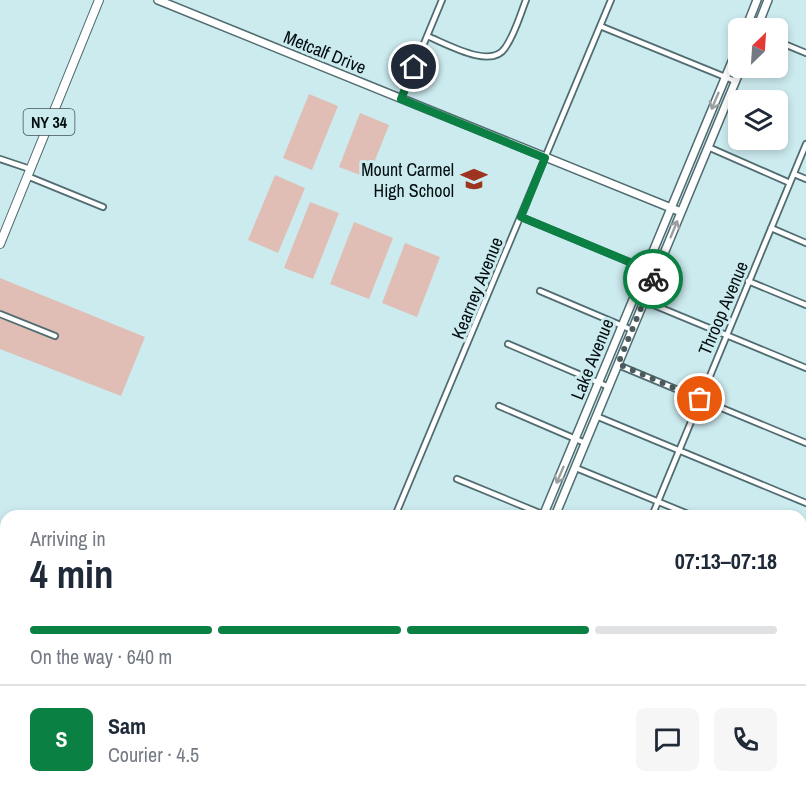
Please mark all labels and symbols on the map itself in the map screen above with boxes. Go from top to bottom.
north arrow [728,18,788,78]
street label: Metcalf Drive [280,24,370,80]
pin [388,41,439,92]
one-way arrow [709,91,720,110]
road number: NY 34 [23,109,74,135]
place label: Mount Carmel High School [361,157,454,203]
school or university icon: Mount Carmel High School [459,164,489,194]
one-way arrow [669,220,680,239]
street label: Kearney Avenue [445,233,509,343]
courier [623,249,683,309]
street label: Throop Avenue [692,257,754,359]
street label: Lake Avenue [564,315,620,403]
pin [674,373,725,424]
one-way arrow [554,465,565,484]

